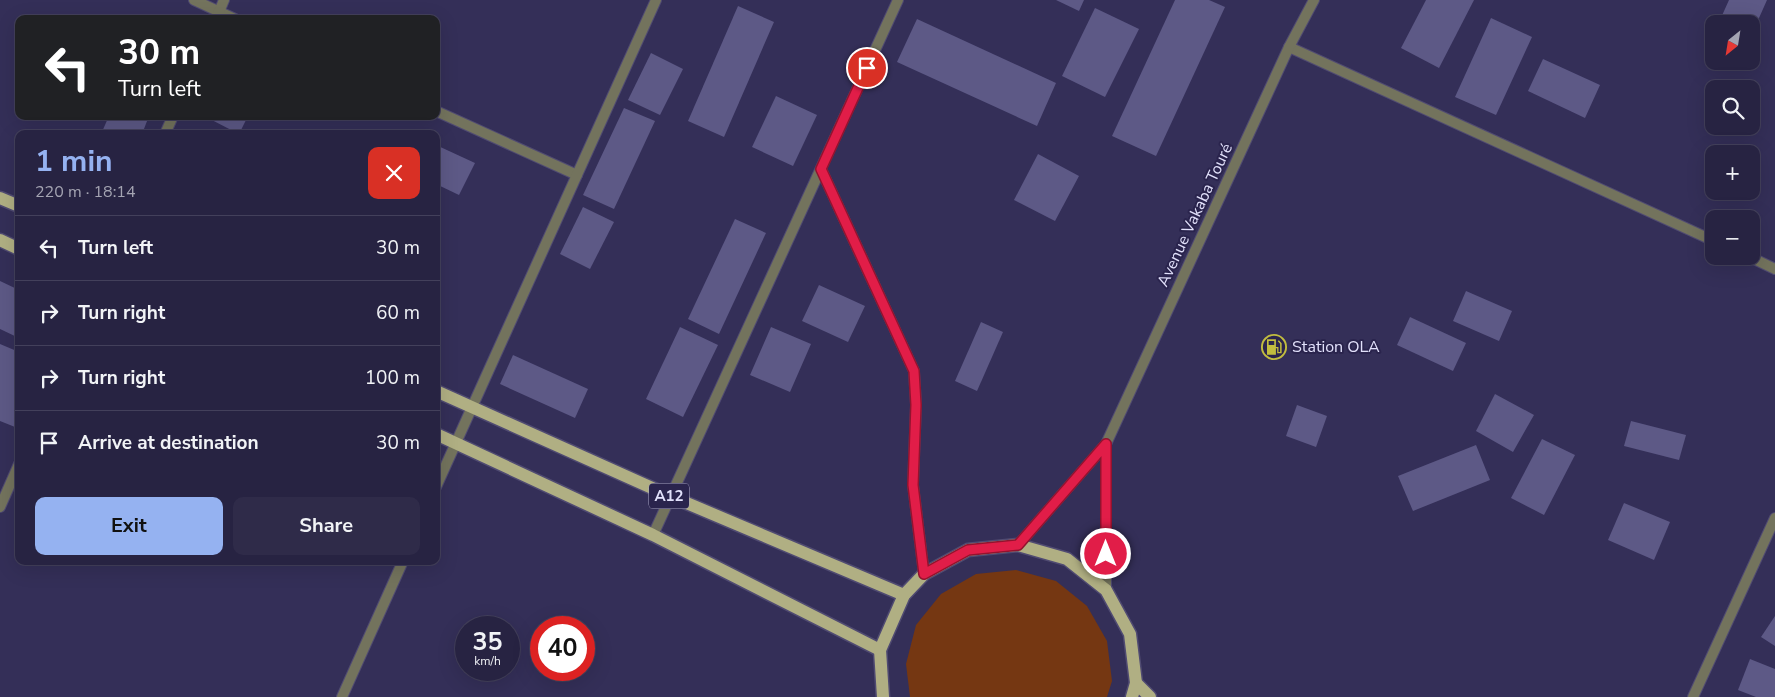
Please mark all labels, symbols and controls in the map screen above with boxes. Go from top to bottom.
north arrow [1705,15,1760,70]
map controls [1705,15,1760,265]
text: 30 m [118,29,200,76]
icon: left [35,35,100,100]
pin [846,47,888,89]
icon: arrive [853,54,881,82]
text: Turn left [118,74,201,104]
button: search [1705,80,1760,135]
street label: Avenue Vakaba Touré [1152,140,1238,290]
text: 1 min [35,141,113,182]
button: + [1705,145,1760,200]
button: close [368,147,420,199]
text: 220 m · 18:14 [35,181,136,203]
button: − [1705,210,1760,265]
icon: left [35,234,63,262]
text: Turn left [78,235,153,261]
text: 30 m [376,235,420,261]
icon: right [35,299,63,327]
text: Turn right [78,300,165,326]
text: 60 m [376,300,420,326]
fuel station icon: Station OLA [1261,334,1287,360]
place label: Station OLA [1292,336,1380,358]
icon: right [35,364,63,392]
text: Turn right [78,365,165,391]
text: 100 m [365,365,420,391]
icon: arrive [35,429,63,457]
text: Arrive at destination [78,430,259,456]
text: 30 m [376,430,420,456]
road number: A12 [649,484,689,508]
button: Exit [35,497,223,555]
button: Share [233,497,420,555]
position arrow [1079,527,1131,579]
speed limit sign: 40 [530,616,595,681]
text: 35 [472,625,503,659]
text: km/h [474,653,501,669]

